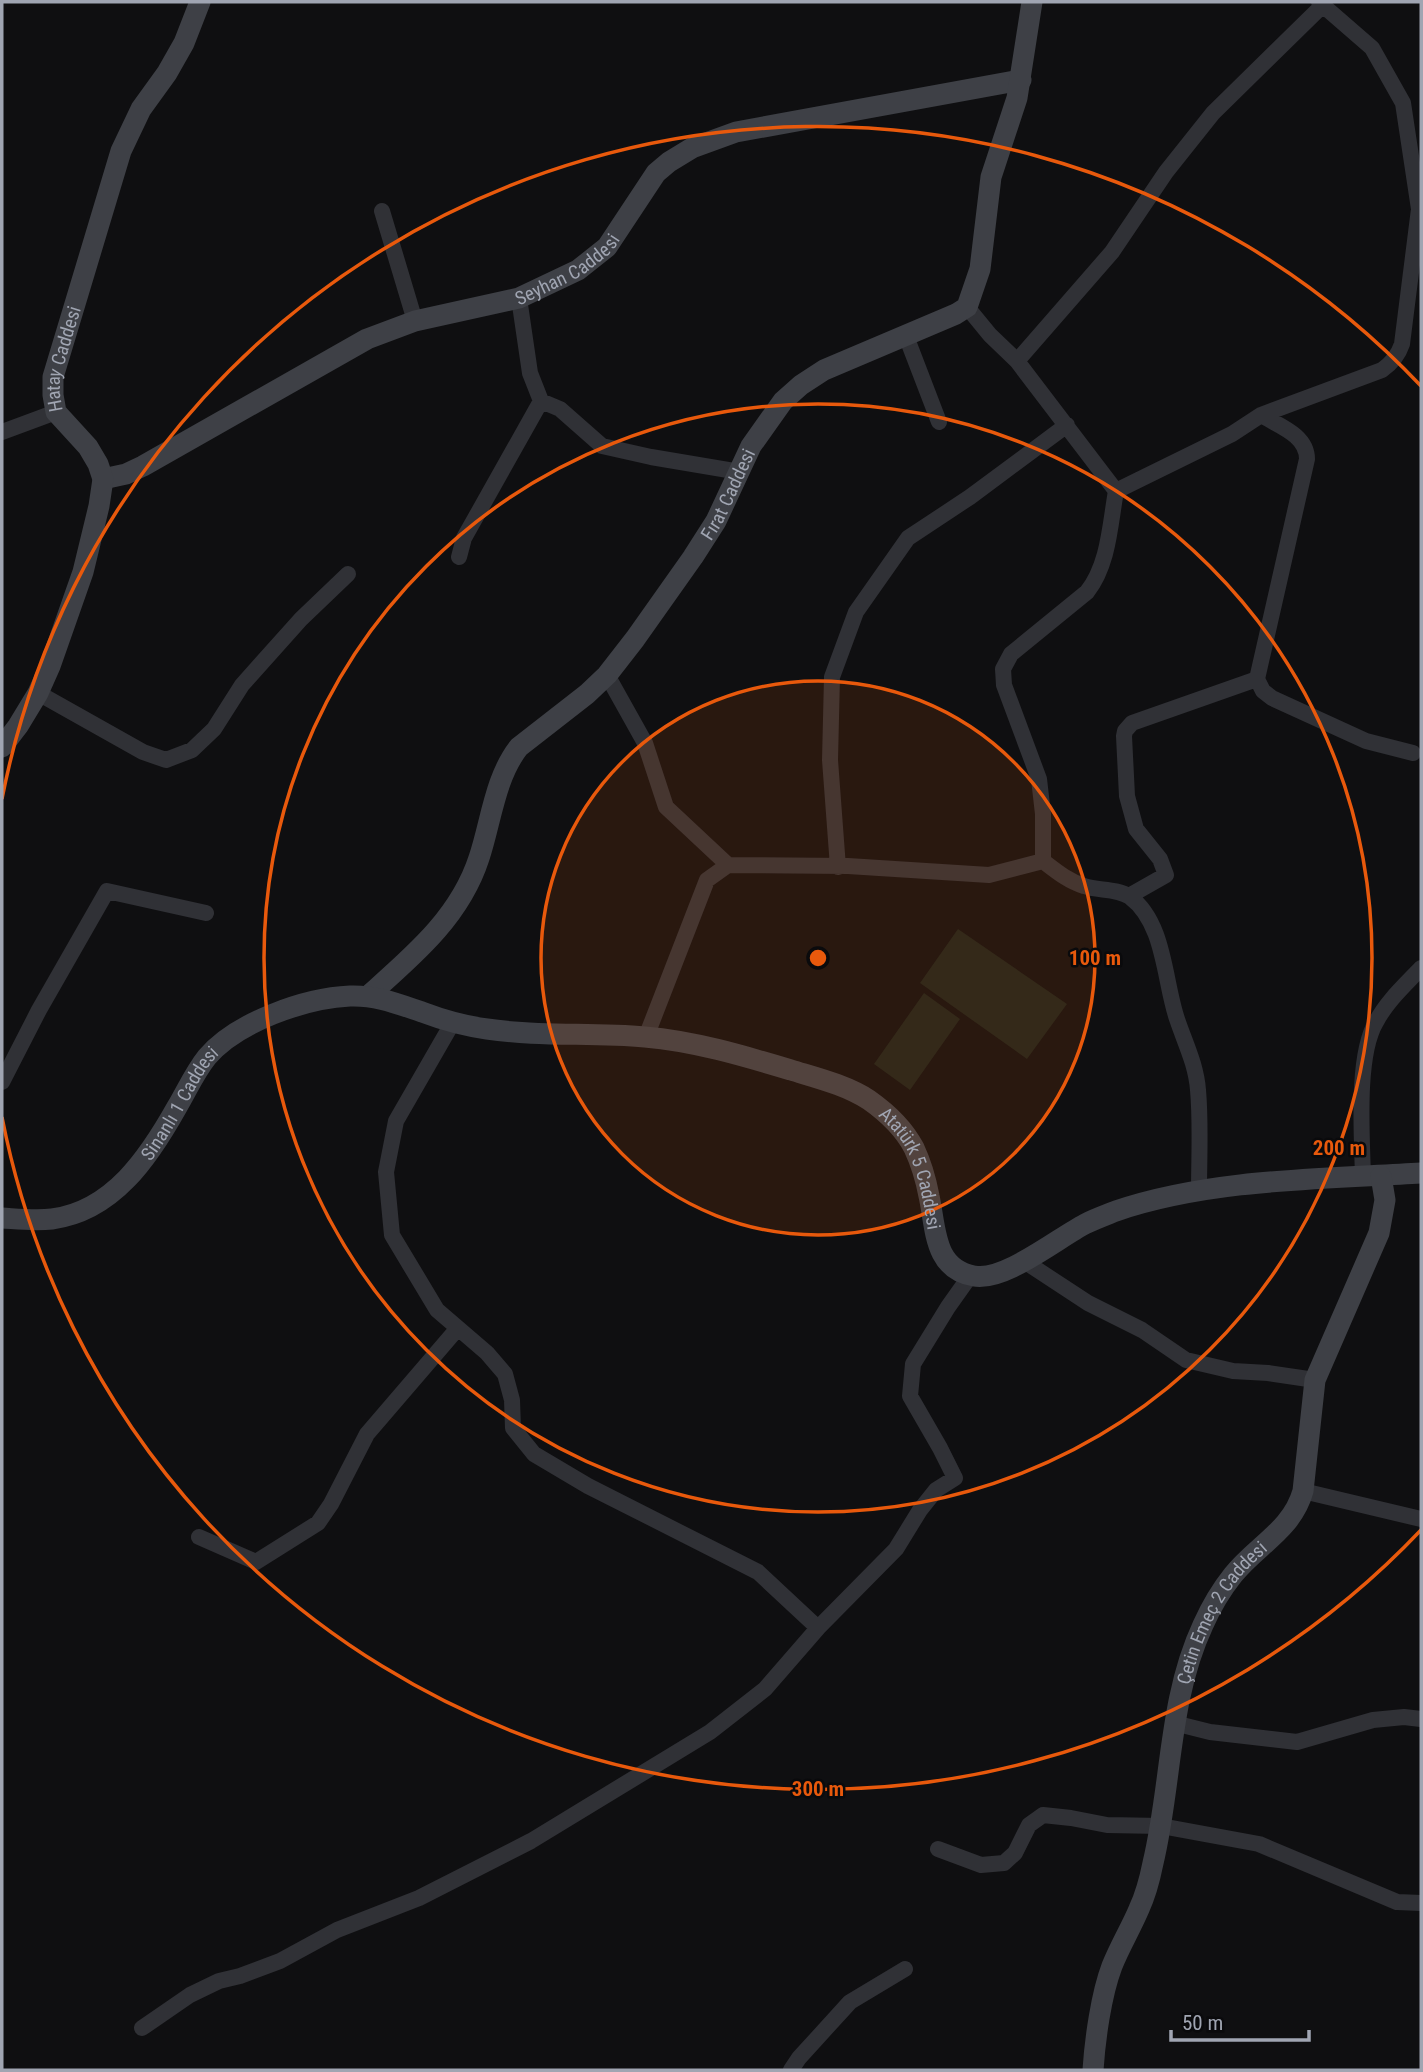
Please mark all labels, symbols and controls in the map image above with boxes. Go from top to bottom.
street label: Seyhan Caddesi [511,229,624,310]
street label: Hatay Caddesi [41,303,85,414]
street label: Fırat Caddesi [695,445,760,544]
centre of rings [806,946,830,970]
text: 100 m [1069,946,1121,970]
street label: Sinanlı 1 Caddesi [135,1041,223,1165]
street label: Atatürk 5 Caddesi [875,1102,946,1231]
text: 200 m [1313,1136,1365,1160]
street label: Çetin Emeç 2 Caddesi [1172,1536,1271,1686]
text: 300 m [792,1777,844,1801]
scale bar [1171,1998,1309,2042]
text: 50 m [1182,2011,1223,2035]

